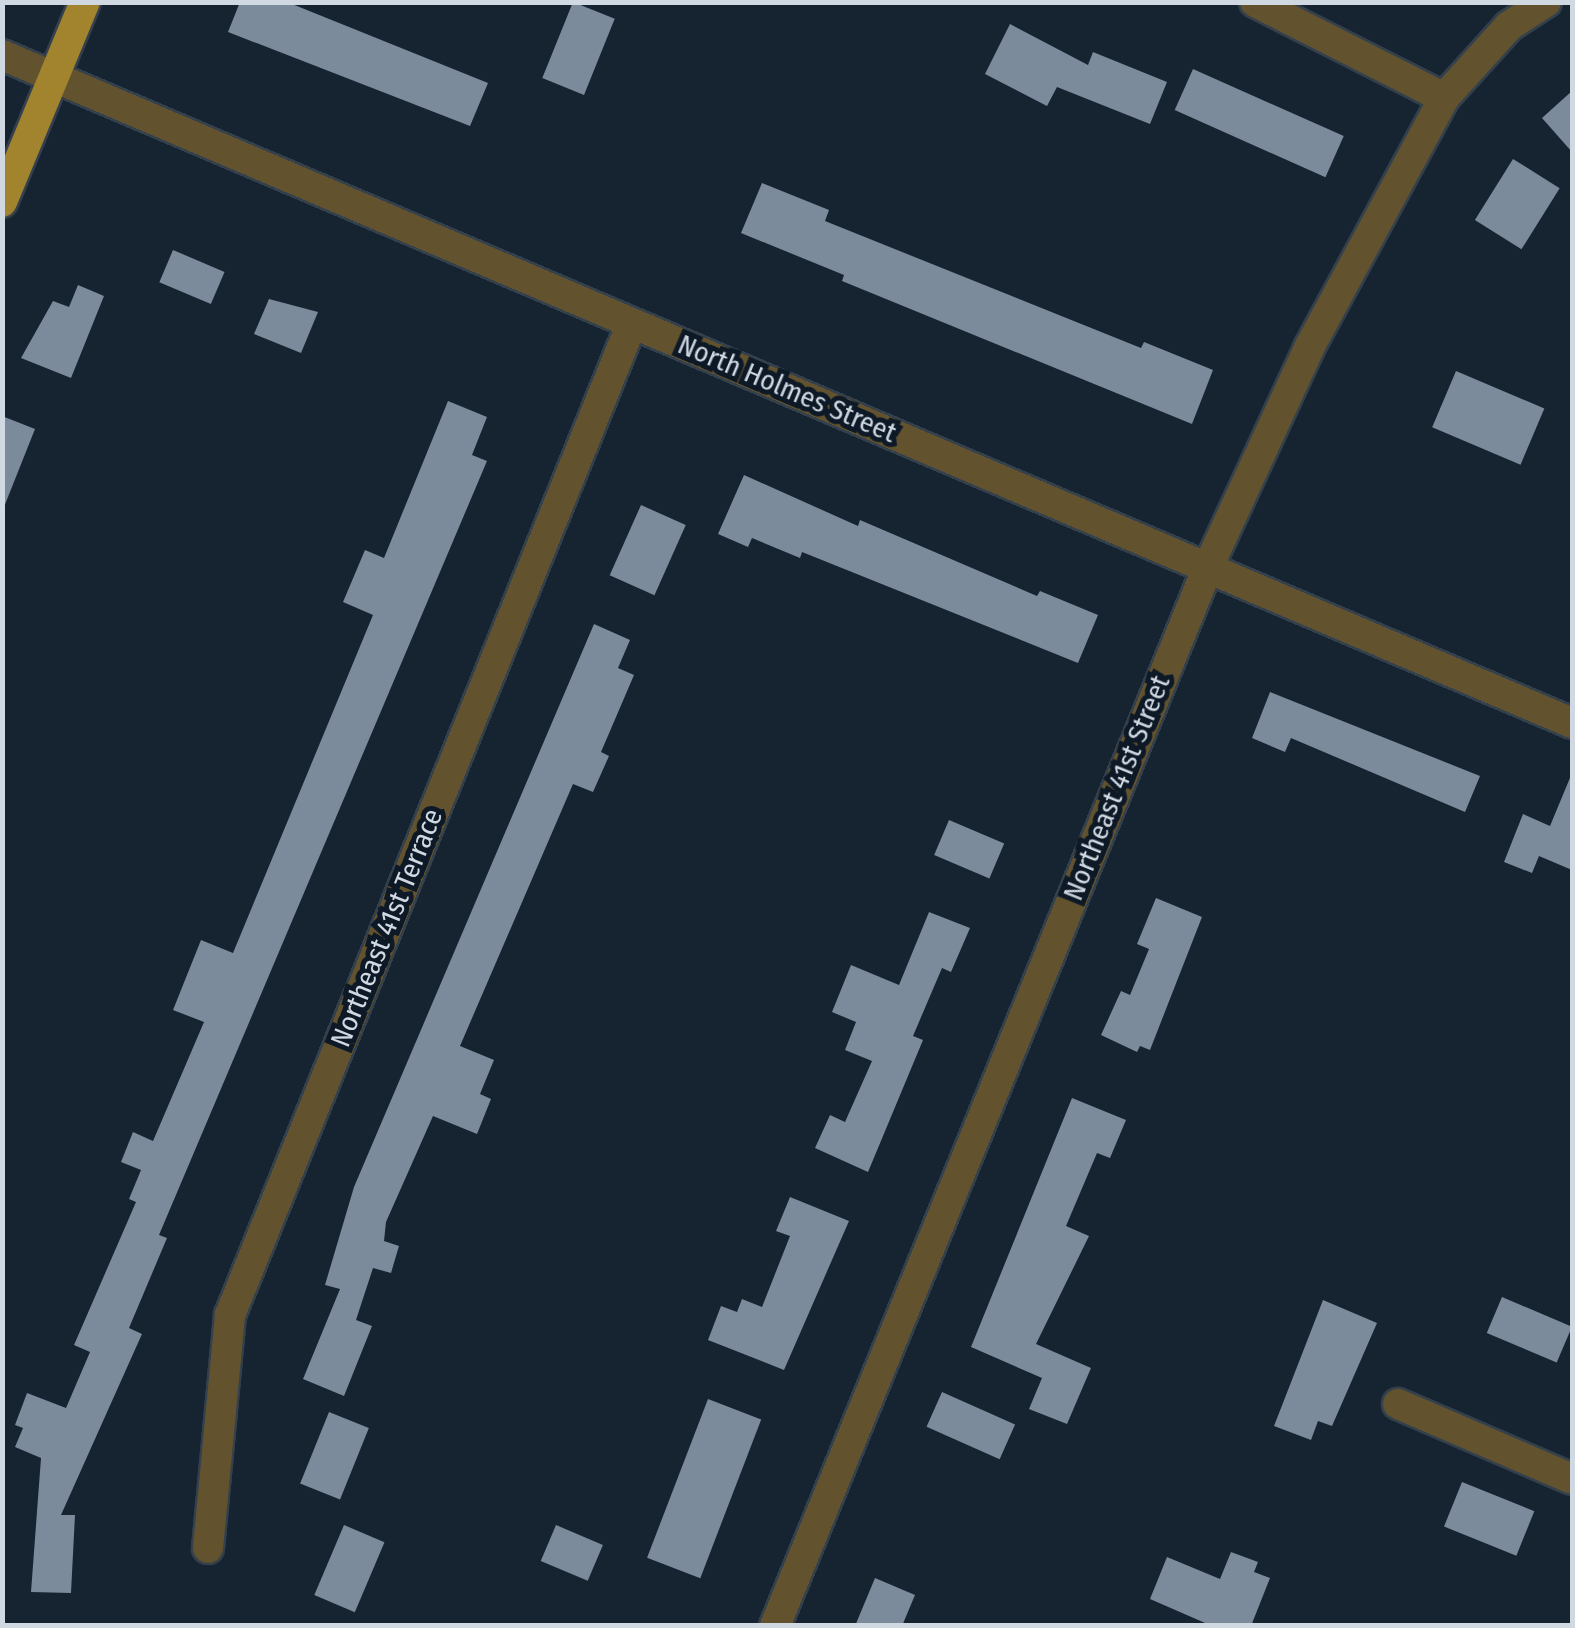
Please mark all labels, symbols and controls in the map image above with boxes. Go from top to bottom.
street label: North Holmes Street [673,328,901,450]
street label: Northeast 41st Street [1057,671,1177,905]
street label: Northeast 41st Terrace [324,804,450,1052]

